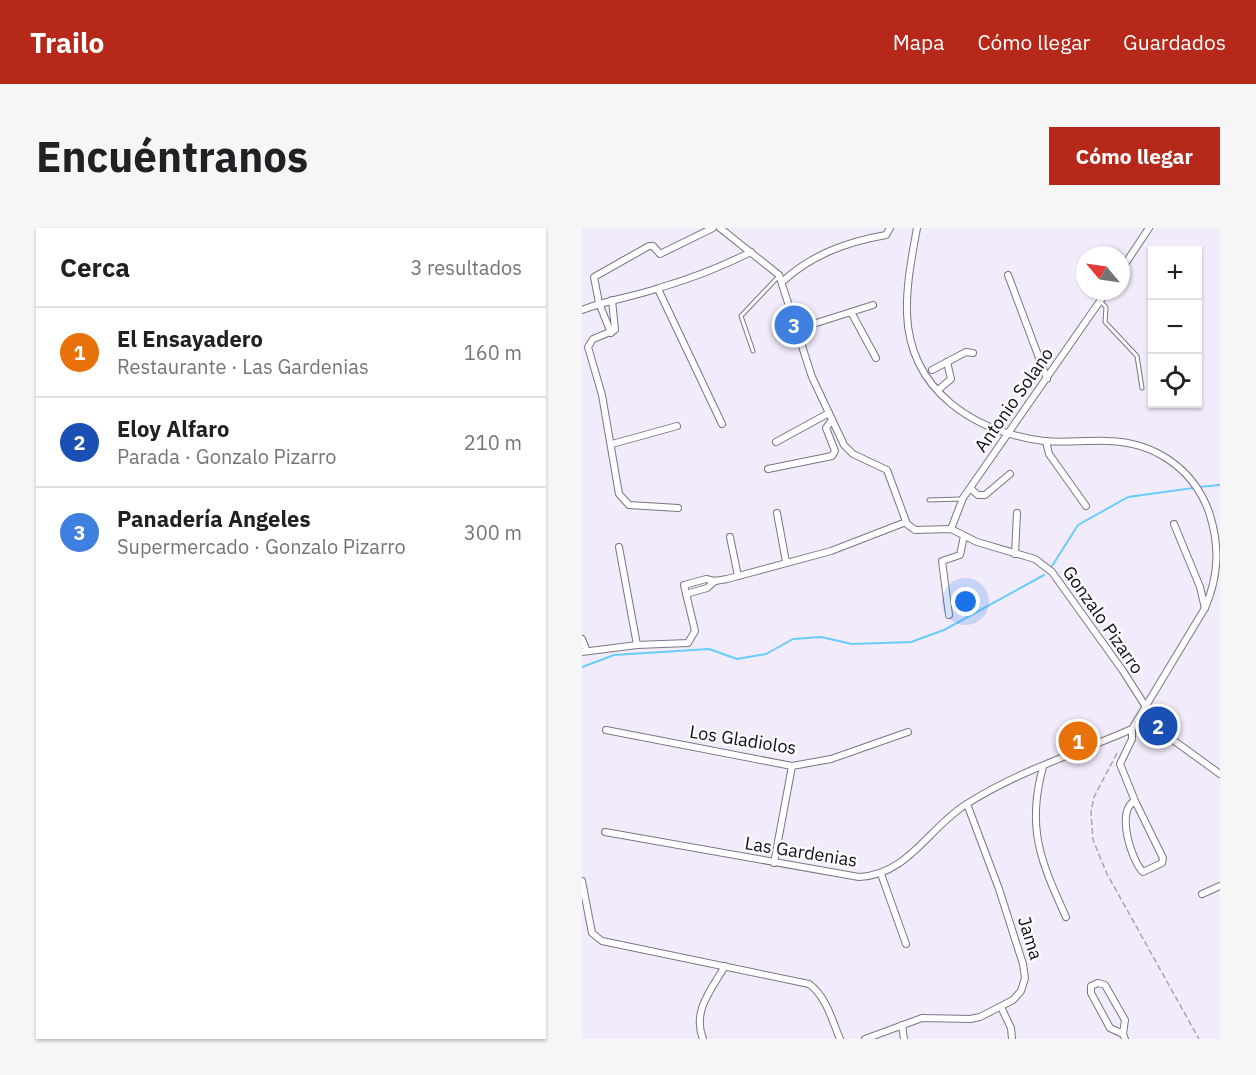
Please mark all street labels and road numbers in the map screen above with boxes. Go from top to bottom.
street label: Antonio Solano [969,343,1058,456]
street label: Gonzalo Pizarro [1058,561,1149,678]
street label: Los Gladiolos [688,720,798,759]
street label: Las Gardenias [743,831,859,872]
street label: Jama [1013,913,1048,963]

